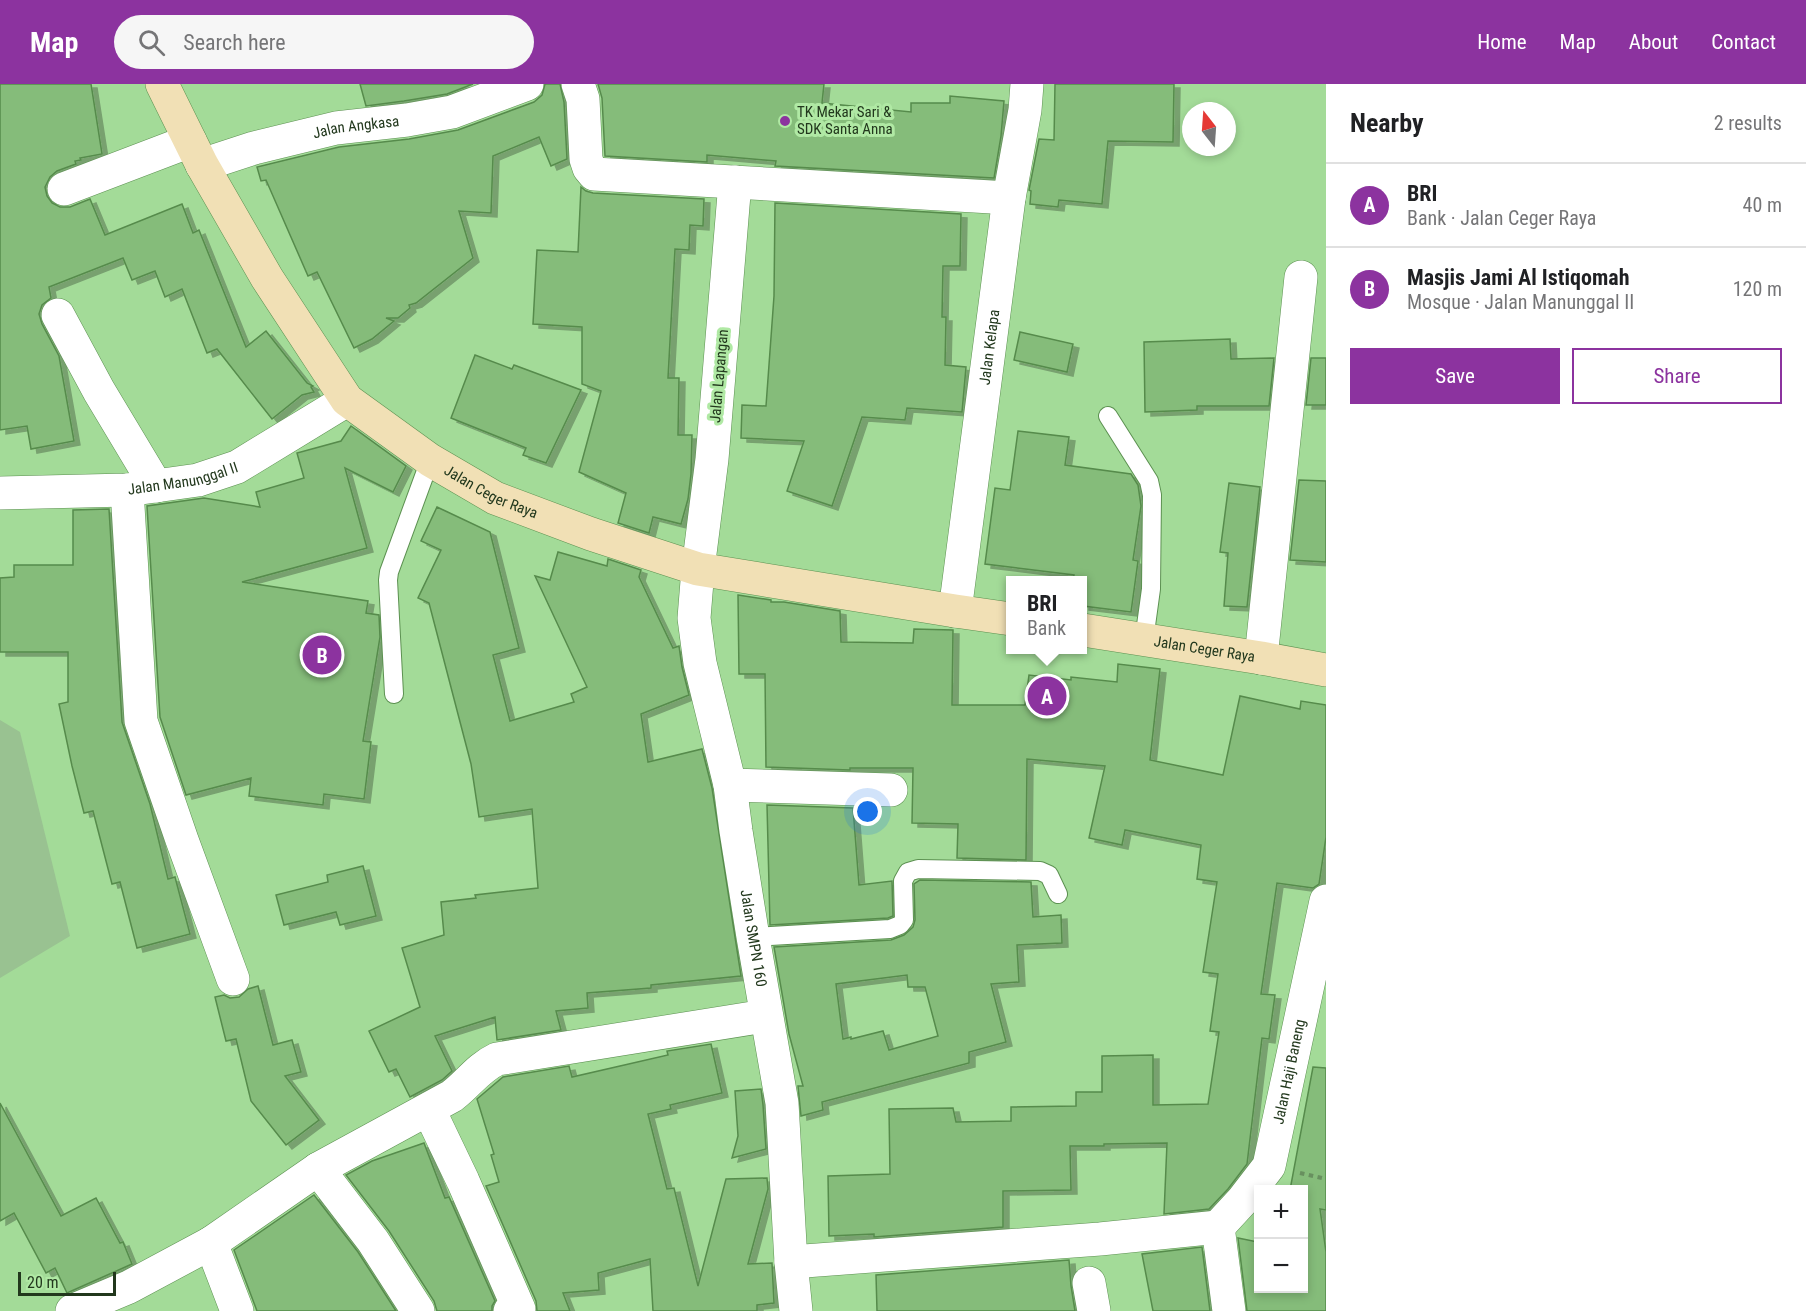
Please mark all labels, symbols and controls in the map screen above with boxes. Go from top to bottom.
search box [114,15,534,69]
text: Map [30,26,78,59]
icon: search [135,26,168,59]
text: Search here [183,30,286,55]
text: Home [1477,30,1527,54]
text: Map [1560,30,1596,54]
text: About [1629,30,1678,54]
text: Contact [1711,30,1776,54]
north arrow [1182,102,1236,156]
place label: TK Mekar Sari & SDK Santa Anna [797,103,893,138]
text: Nearby [1350,108,1424,138]
text: 2 results [1714,111,1782,135]
street label: Jalan Angkasa [311,112,400,142]
marker: TK Mekar Sari & SDK Santa Anna [778,114,792,128]
text: BRI [1407,181,1437,206]
text: A [1364,193,1375,217]
text: 40 m [1743,193,1782,217]
text: Bank · Jalan Ceger Raya [1407,206,1596,230]
text: Masjis Jami Al Istiqomah [1407,265,1629,290]
text: B [1364,277,1375,301]
text: 120 m [1733,277,1782,301]
text: Mosque · Jalan Manunggal II [1407,290,1634,314]
street label: Jalan Kelapa [976,308,1003,386]
street label: Jalan Lapangan [706,328,732,424]
button: Save [1350,348,1560,404]
button: Share [1572,348,1782,404]
street label: Jalan Manunggal II [126,458,240,499]
street label: Jalan Ceger Raya [441,461,540,522]
popup [1006,576,1087,654]
text: BRI [1027,591,1057,616]
text: Bank [1027,616,1066,640]
pin: B [302,632,342,678]
street label: Jalan Ceger Raya [1153,632,1256,666]
pin: A [1028,674,1066,718]
your location [853,797,882,826]
street label: Jalan SMPN 160 [737,888,771,988]
street label: Jalan Haji Baneng [1269,1018,1309,1126]
map controls [1254,1185,1308,1293]
button: + [1254,1185,1308,1239]
button: − [1254,1239,1308,1293]
scale bar [18,1269,116,1296]
text: 20 m [27,1273,59,1292]

